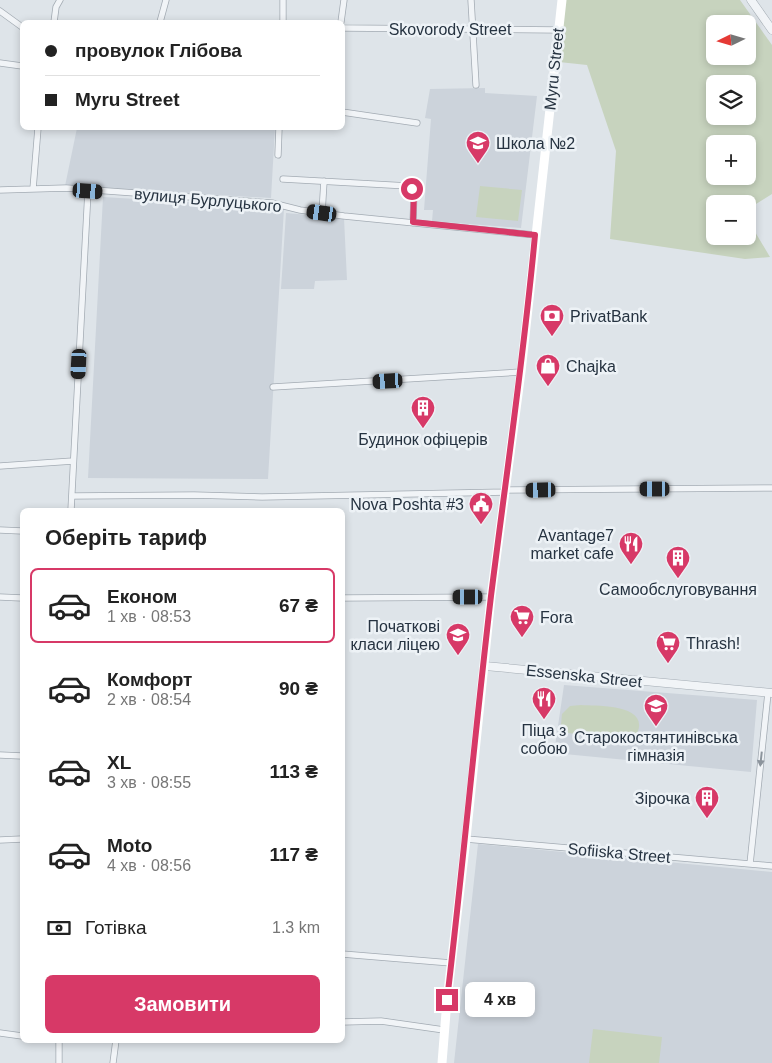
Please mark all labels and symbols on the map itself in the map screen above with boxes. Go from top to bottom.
north arrow [706,15,756,65]
street label: Skovorody Street [389,21,512,38]
street label: Myru Street [541,26,567,111]
school or university icon: Школа №2 [465,130,491,164]
place label: Школа №2 [496,135,575,152]
route start [401,178,423,200]
car [72,182,103,200]
street label: вулиця Бурлуцького [134,185,283,215]
car [306,203,337,223]
bank icon: PrivatBank [539,303,565,337]
place label: PrivatBank [570,308,648,325]
car [70,349,87,379]
shop icon: Сhajka [535,353,561,387]
place label: Сhajka [566,358,616,375]
car [372,373,403,389]
building icon: Будинок офіцерів [410,395,436,429]
place label: Будинок офіцерів [358,431,488,448]
car [525,482,556,498]
car [640,482,670,497]
public building icon: Nova Poshta #3 [468,491,494,525]
place label: Nova Poshta #3 [350,496,464,513]
place label: Avantage7 market cafe [530,527,614,562]
restaurant icon: Avantage7 market cafe [618,531,644,565]
building icon: Самообслуговування [665,545,691,579]
place label: Самообслуговування [599,581,757,598]
car [453,590,483,605]
supermarket icon: Fora [509,604,535,638]
place label: Fora [540,609,573,626]
place label: Початкові класи ліцею [350,618,440,653]
school or university icon: Початкові класи ліцею [445,622,471,656]
supermarket icon: Thrash! [655,630,681,664]
place label: Thrash! [686,635,740,652]
street label: Essenska Street [525,661,643,691]
restaurant icon: Піца з собою [531,686,557,720]
school or university icon: Старокостянтинівська гімназія [643,693,669,727]
place label: Піца з собою [520,722,568,757]
place label: Старокостянтинівська гімназія [574,729,738,764]
one-way arrow [757,751,765,767]
building icon: Зірочка [694,785,720,819]
place label: Зірочка [635,790,690,807]
street label: Sofiiska Street [567,840,672,866]
callout: 4 хв [464,982,534,1018]
route end [436,989,458,1011]

